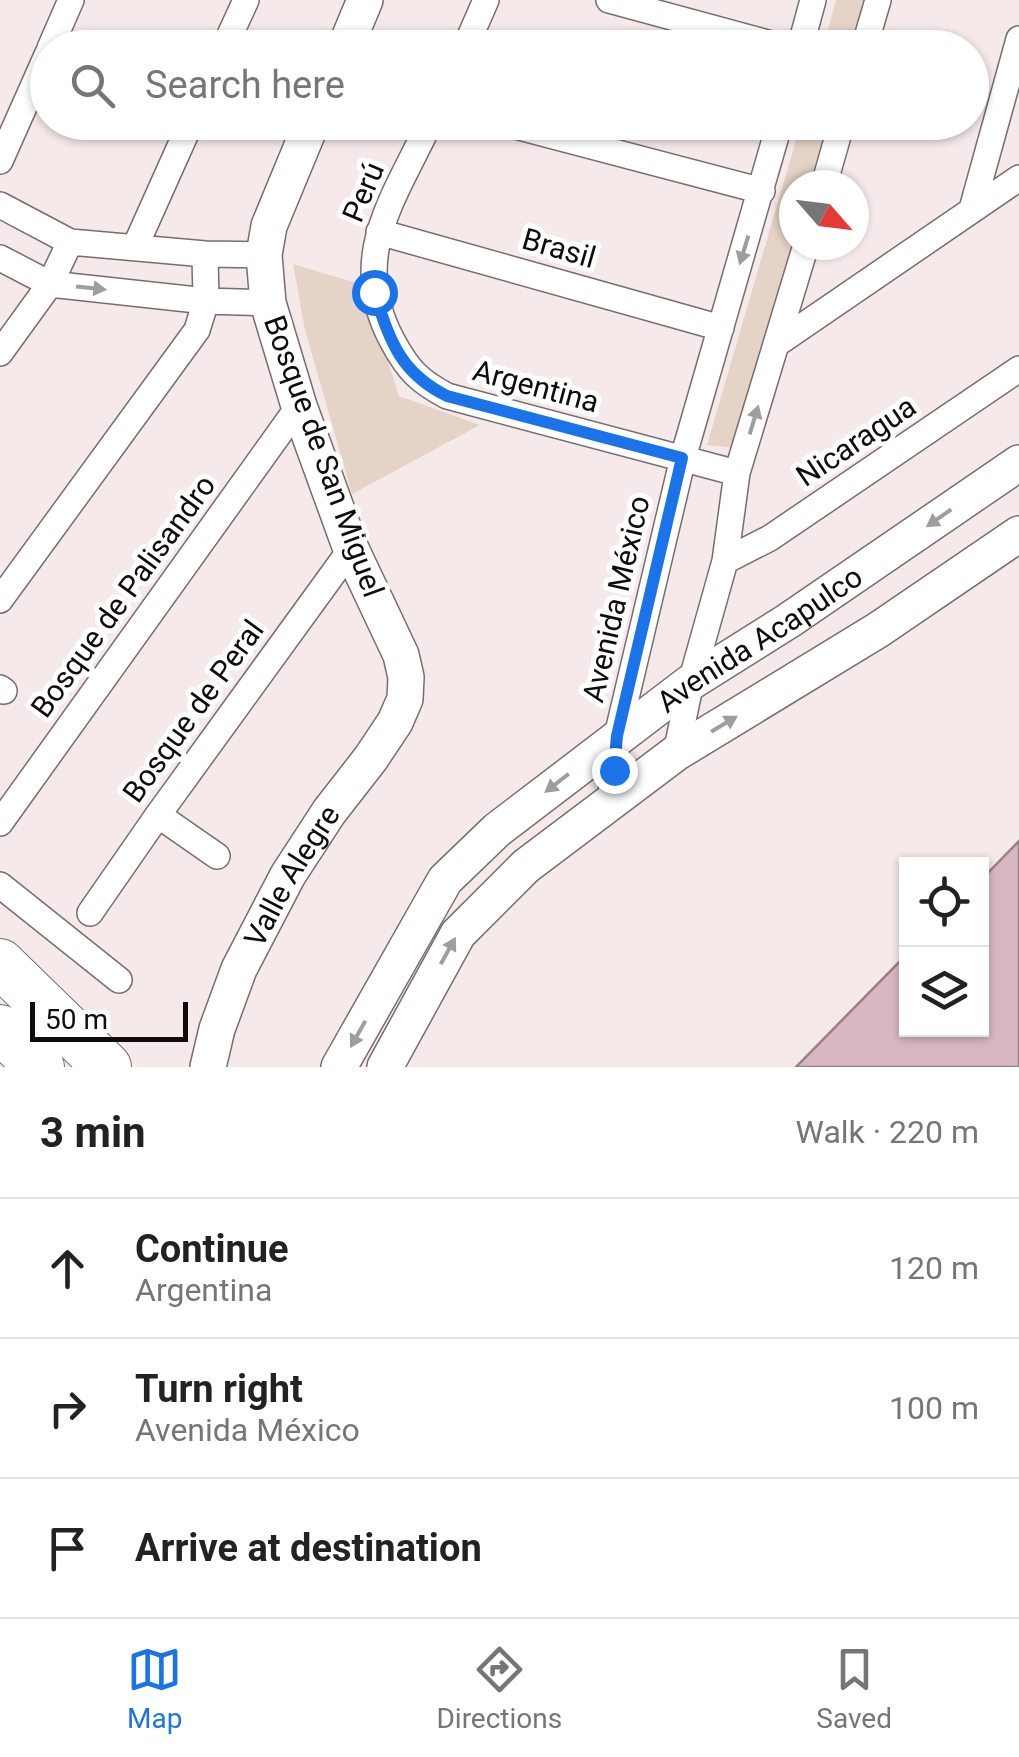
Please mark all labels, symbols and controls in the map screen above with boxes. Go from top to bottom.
search box [30,30,989,140]
icon: search [65,58,120,113]
text: Search here [145,63,345,107]
street label: Perú [335,157,391,227]
north arrow [779,170,869,260]
street label: Brasil [518,221,600,275]
one-way arrow [736,235,751,266]
route start [352,270,398,316]
one-way arrow [76,280,107,296]
street label: Bosque de San Miguel [257,311,391,601]
street label: Argentina [469,352,603,420]
street label: Nicaragua [790,388,922,494]
one-way arrow [747,405,762,435]
street label: Bosque de Palisandro [23,468,223,724]
street label: Avenida México [575,492,657,706]
one-way arrow [925,508,952,527]
street label: Avenida Acapulco [650,558,869,719]
street label: Bosque de Peral [115,613,271,809]
one-way arrow [710,716,738,733]
route end [592,748,638,794]
one-way arrow [544,772,570,793]
street label: Valle Alegre [236,798,346,952]
map controls [899,857,989,1037]
button: locate [899,857,989,947]
one-way arrow [439,937,457,965]
button: layers [899,947,989,1037]
scale bar [30,997,188,1042]
text: 50 m [45,1003,108,1036]
one-way arrow [350,1020,367,1048]
text: 3 min [40,1108,146,1157]
text: Walk · 220 m [796,1113,979,1151]
text: Continue [135,1227,289,1271]
icon: ahead [40,1241,95,1296]
text: 120 m [889,1249,979,1287]
text: Argentina [135,1271,272,1309]
text: Turn right [135,1367,303,1411]
icon: right [40,1381,95,1436]
text: 100 m [889,1389,979,1427]
text: Avenida México [135,1411,360,1449]
icon: arrive [40,1521,95,1576]
text: Arrive at destination [135,1526,482,1570]
tab: Map [127,1642,182,1735]
tab: Directions [436,1642,562,1735]
tab: Saved [816,1642,892,1735]

